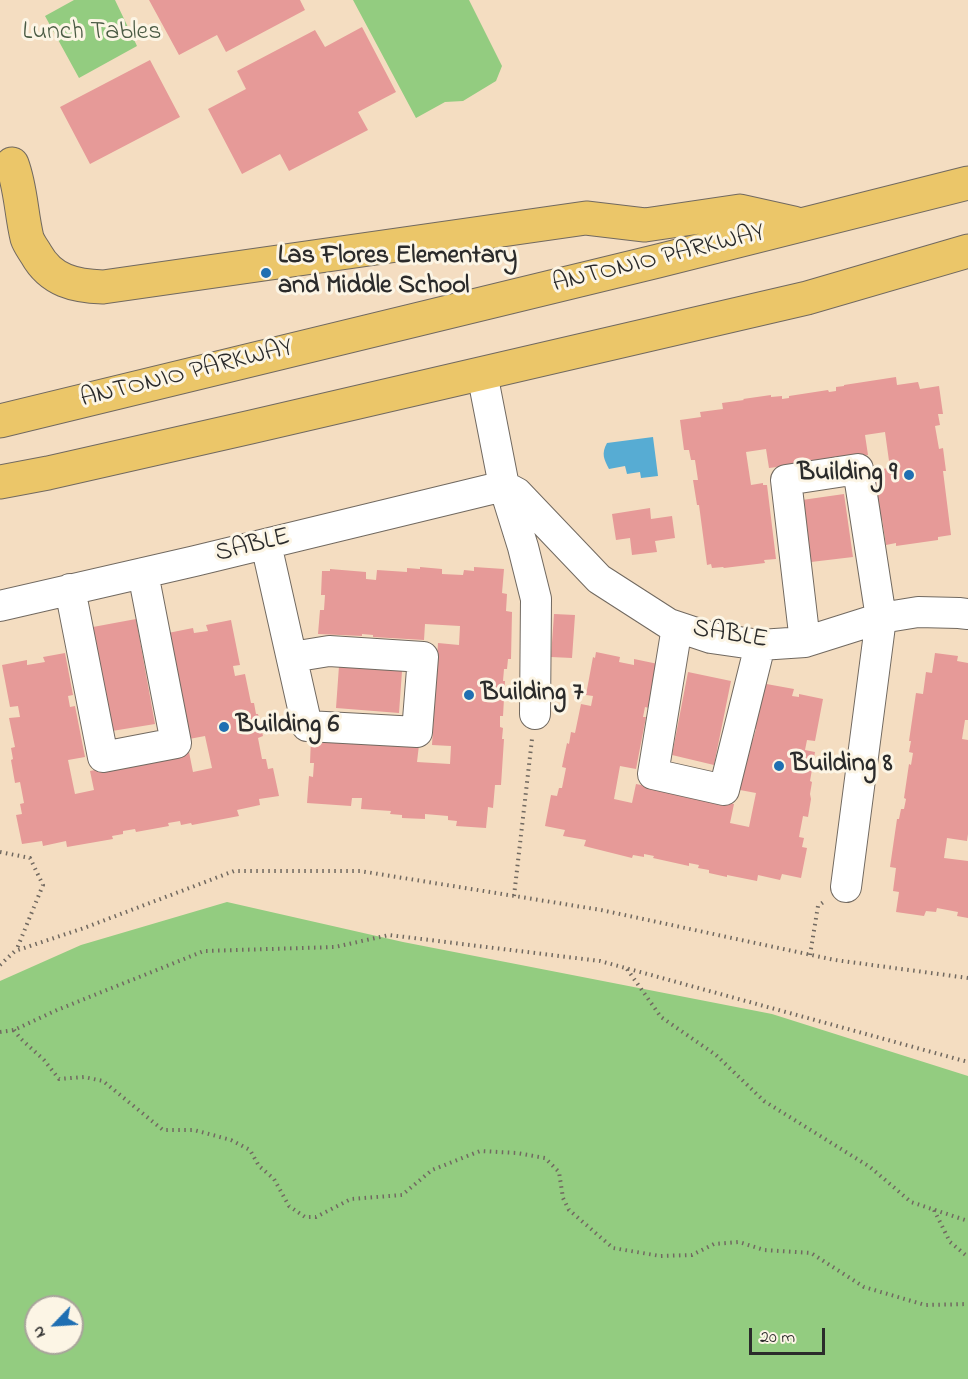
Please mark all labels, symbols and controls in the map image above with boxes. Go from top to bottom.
park label: Lunch Tables [23,18,161,50]
street label: ANTONIO PARKWAY [550,219,768,301]
place label: Las Flores Elementary and Middle School [278,242,517,304]
marker: Las Flores Elementary and Middle School [259,266,273,280]
street label: ANTONIO PARKWAY [78,334,296,416]
place label: Building 9 [798,459,897,491]
marker: Building 9 [902,468,916,482]
street label: SABLE [213,523,293,571]
street label: SABLE [690,615,770,657]
place label: Building 7 [481,679,583,711]
marker: Building 7 [462,688,476,702]
place label: Building 6 [236,711,339,743]
marker: Building 6 [217,720,231,734]
place label: Building 8 [791,750,892,782]
marker: Building 8 [772,759,786,773]
north arrow [24,1295,84,1355]
scale bar [752,1316,828,1354]
text: N [26,1322,53,1342]
text: 20 m [760,1325,795,1351]

